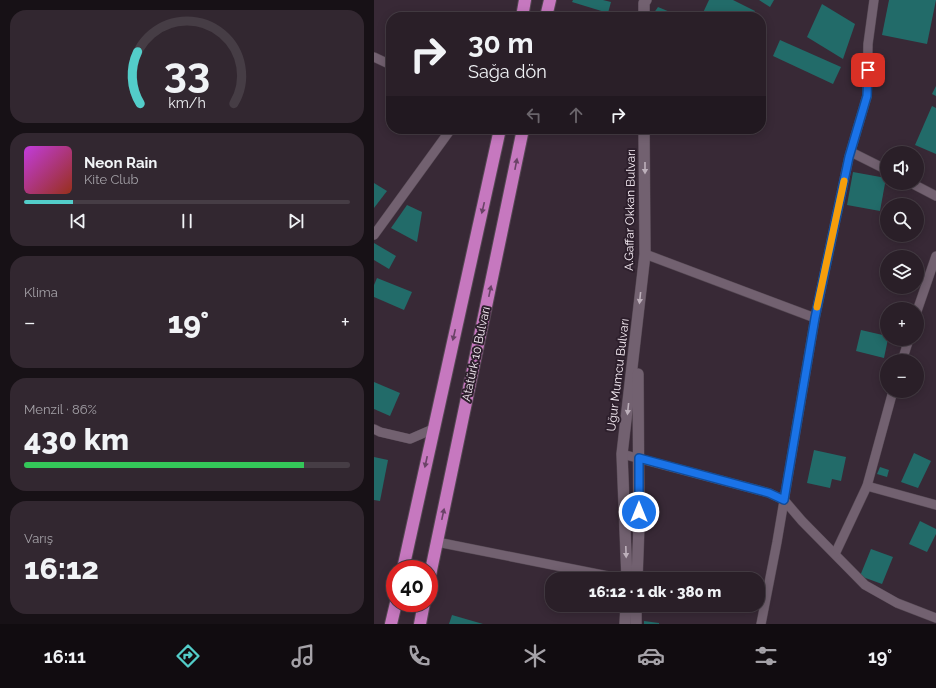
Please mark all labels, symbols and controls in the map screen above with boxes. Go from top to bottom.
text: 30 m [468,27,534,60]
icon: right [402,28,454,80]
text: 33 [164,48,210,97]
pin [851,53,885,87]
icon: arrive [857,59,879,81]
text: Sağa dön [468,61,547,82]
text: km/h [168,95,206,111]
icon: left [523,104,545,126]
icon: ahead [565,104,587,126]
icon: right [607,104,629,126]
map controls [880,146,924,398]
button: sound [880,146,924,190]
street label: A.Gaffar Okkan Bulvarı [622,149,638,271]
text: Neon Rain [84,154,157,172]
one-way arrow [514,158,520,170]
one-way arrow [642,162,648,175]
text: Kite Club [84,172,139,187]
button: search [880,198,924,242]
one-way arrow [479,202,485,214]
icon: previous [67,210,89,232]
icon: pause [176,210,198,232]
icon: next [285,210,307,232]
button: layers [880,250,924,294]
text: Klima [24,285,58,300]
one-way arrow [487,285,493,297]
one-way arrow [637,292,643,304]
button: + [880,302,924,346]
text: 19° [168,305,209,340]
street label: Atatürk 10 Bulvarı [459,305,493,403]
text: − [24,309,36,335]
text: + [341,309,350,335]
street label: Uğur Mumcu Bulvarı [604,318,632,432]
one-way arrow [451,329,457,341]
button: − [880,354,924,398]
text: Menzil · 86% [24,402,97,417]
one-way arrow [624,403,631,415]
text: 430 km [24,422,129,457]
one-way arrow [422,456,428,468]
position arrow [618,491,660,533]
one-way arrow [440,508,446,520]
text: Varış [24,531,53,546]
one-way arrow [622,546,629,558]
text: 16:12 [24,551,99,586]
speed limit sign: 40 [386,560,438,612]
text: 16:12 · 1 dk · 380 m [589,583,721,601]
icon: directions [174,642,202,670]
icon: music [289,642,317,670]
icon: phone [405,642,433,670]
icon: climate [521,642,549,670]
icon: car [637,642,665,670]
icon: filters [752,642,780,670]
text: 16:11 [44,646,86,667]
text: 19° [868,646,892,667]

